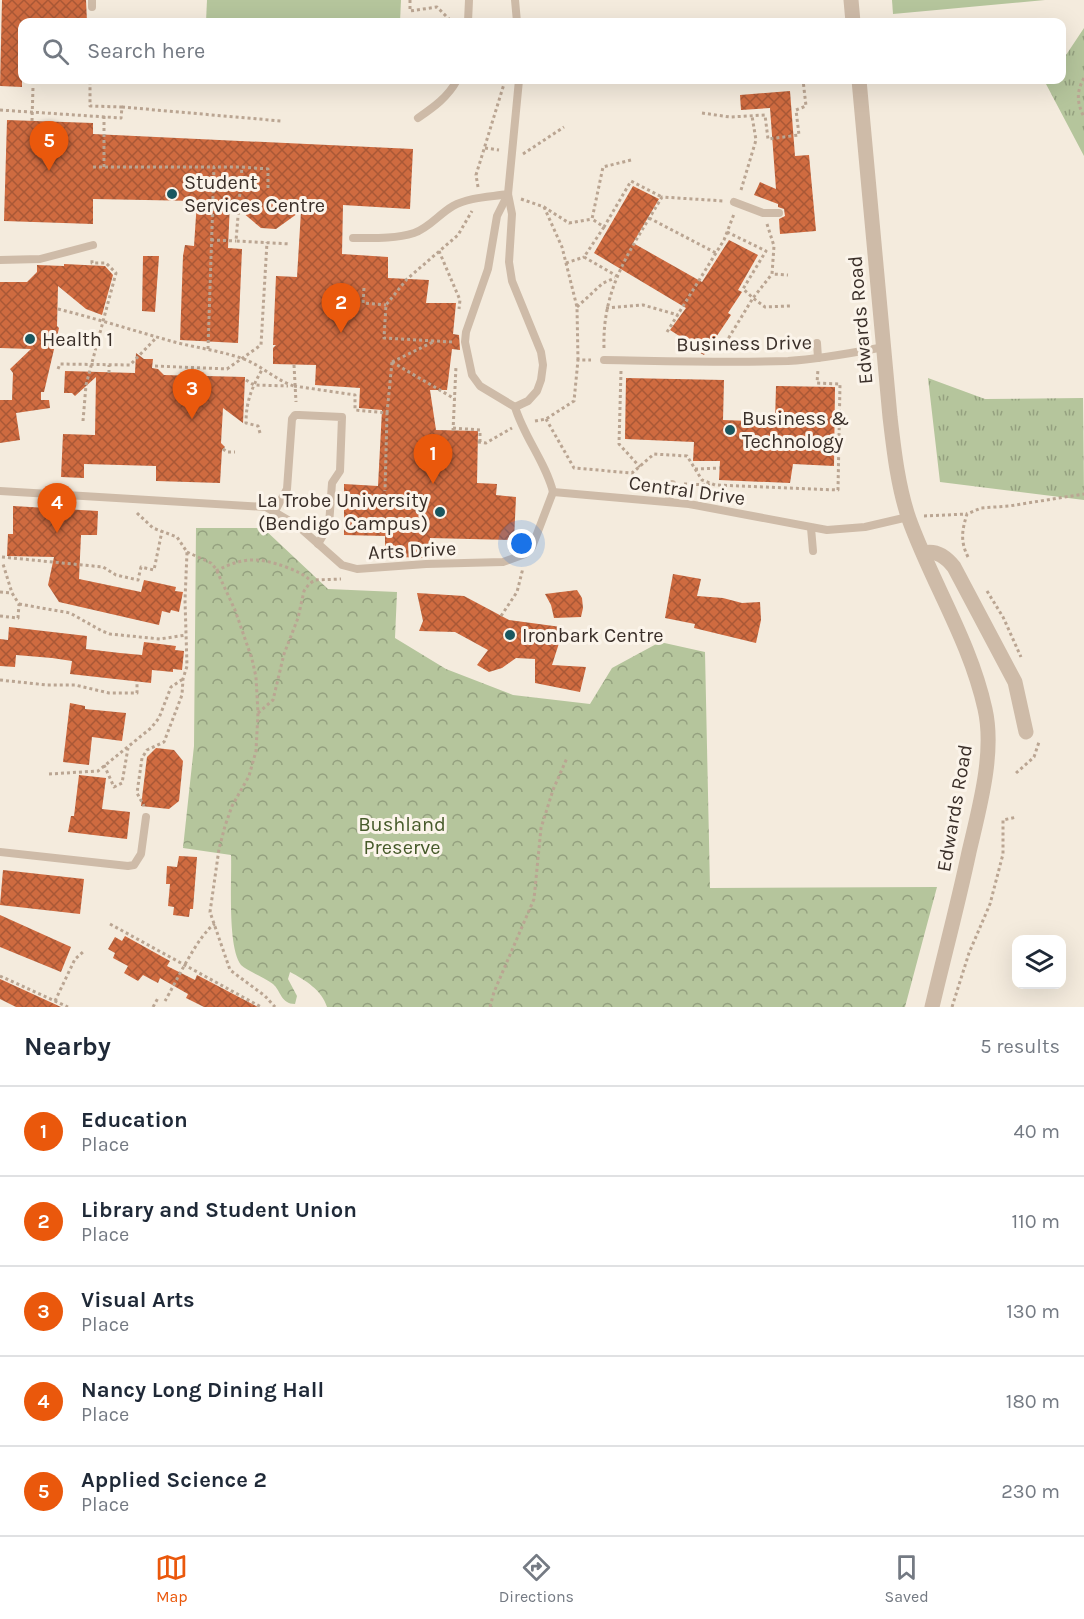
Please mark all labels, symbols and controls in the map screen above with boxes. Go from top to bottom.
search box [18,18,1066,84]
icon: search [39,35,72,68]
text: Search here [87,38,205,64]
pin: 5 [29,122,68,171]
place label: Student Services Centre [184,171,325,217]
marker: Student Services Centre [165,187,179,201]
street label: Edwards Road [843,255,878,385]
pin: 2 [322,284,360,333]
place label: Health 1 [42,328,113,351]
street label: Business Drive [676,331,812,356]
marker: Health 1 [23,332,37,346]
pin: 3 [172,370,212,419]
place label: Business & Technology [742,407,849,453]
marker: Business & Technology [723,423,737,437]
pin: 1 [414,434,452,484]
street label: Central Drive [627,471,747,510]
pin: 4 [38,484,76,533]
place label: La Trobe University (Bendigo Campus) [257,489,428,535]
marker: La Trobe University (Bendigo Campus) [433,505,447,519]
your location [507,529,536,558]
street label: Arts Drive [367,537,457,564]
place label: Ironbark Centre [522,624,664,647]
marker: Ironbark Centre [503,628,517,642]
street label: Edwards Road [932,743,977,874]
park label: Bushland Preserve [358,813,446,859]
map controls [1012,935,1066,989]
button: layers [1012,935,1066,989]
text: Nearby [24,1031,111,1062]
text: 5 results [980,1035,1060,1058]
text: Education [81,1107,188,1133]
text: 1 [40,1120,47,1143]
text: 40 m [1014,1120,1060,1143]
text: Place [81,1133,129,1156]
text: Library and Student Union [81,1197,357,1223]
text: 2 [37,1210,50,1233]
text: 110 m [1011,1210,1060,1233]
text: Place [81,1223,129,1246]
text: Visual Arts [81,1287,195,1313]
text: 3 [37,1300,50,1323]
text: 130 m [1006,1300,1060,1323]
text: Place [81,1313,129,1336]
text: Nancy Long Dining Hall [81,1377,324,1403]
text: 4 [38,1390,49,1413]
text: 180 m [1006,1390,1060,1413]
text: Place [81,1403,129,1426]
text: Applied Science 2 [81,1467,267,1493]
text: 5 [38,1480,49,1503]
text: 230 m [1001,1480,1060,1503]
text: Place [81,1493,129,1516]
tab: Map [155,1551,188,1606]
tab: Directions [499,1551,574,1606]
tab: Saved [885,1551,929,1606]

